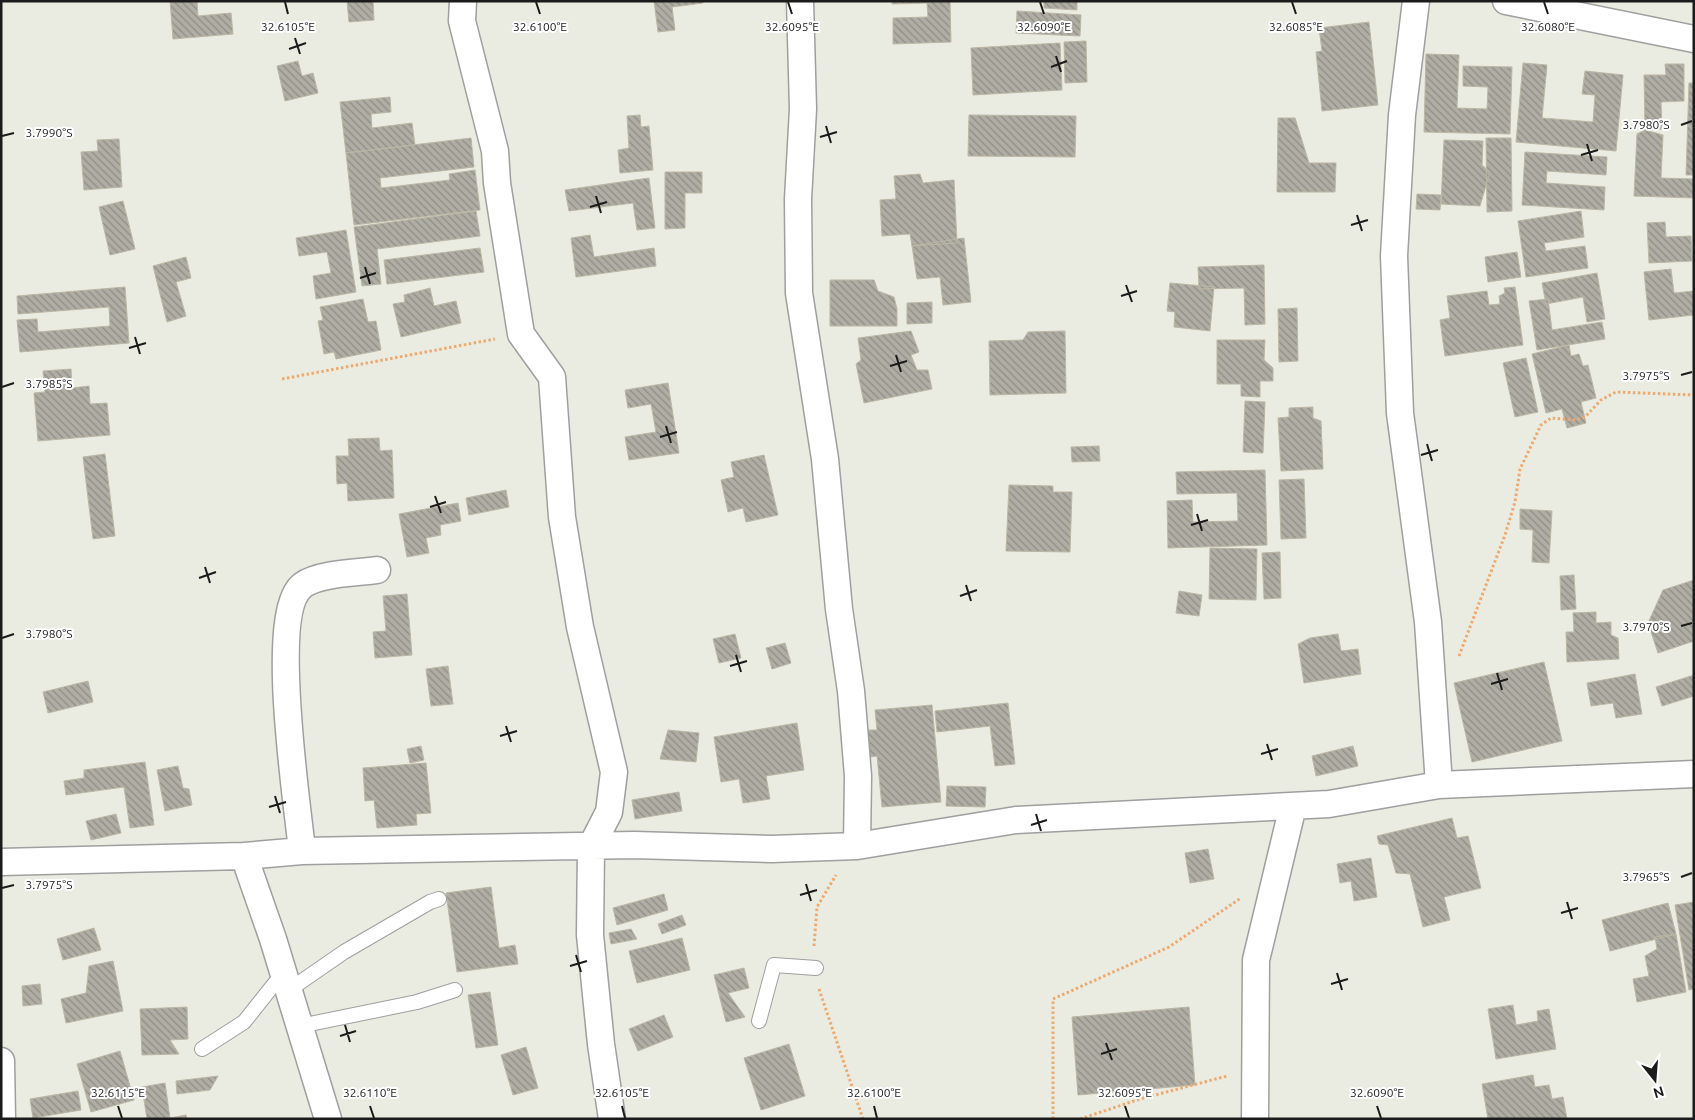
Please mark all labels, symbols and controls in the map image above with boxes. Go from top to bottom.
text: 32.6105°E [261,20,315,33]
text: 32.6100°E [513,20,567,33]
text: 32.6095°E [765,20,819,33]
text: 32.6090°E [1017,20,1071,33]
text: 32.6085°E [1269,20,1323,33]
text: 32.6080°E [1521,20,1575,33]
text: 3.7980°S [1623,118,1669,131]
text: 3.7990°S [26,126,72,139]
text: 3.7975°S [1623,369,1669,382]
text: 3.7985°S [26,377,72,390]
text: 3.7970°S [1623,620,1669,633]
text: 3.7980°S [26,627,72,640]
text: 3.7965°S [1623,870,1669,883]
text: 3.7975°S [26,878,72,891]
north arrow [1630,1055,1680,1105]
text: N [1651,1083,1666,1102]
text: 32.6115°E [91,1086,145,1099]
text: 32.6110°E [343,1086,397,1099]
text: 32.6105°E [595,1086,649,1099]
text: 32.6100°E [847,1086,901,1099]
text: 32.6095°E [1098,1086,1152,1099]
text: 32.6090°E [1350,1086,1404,1099]

